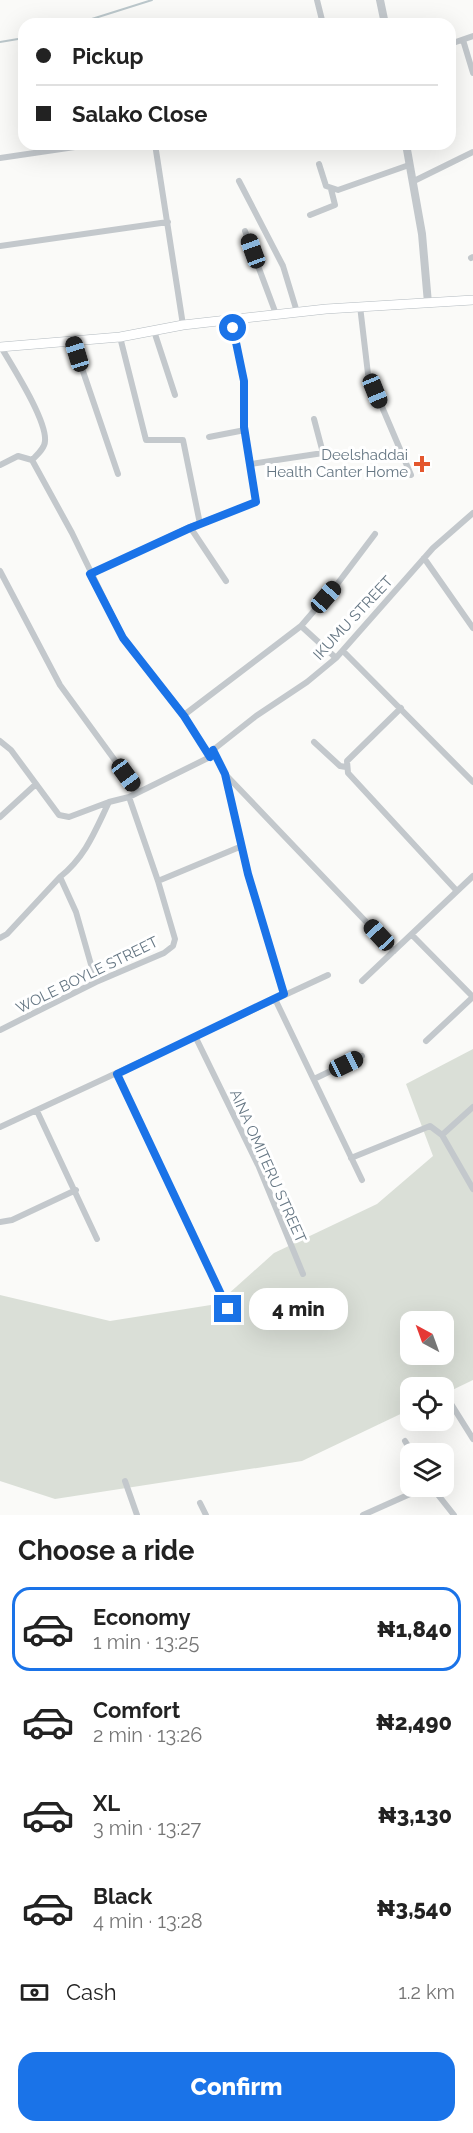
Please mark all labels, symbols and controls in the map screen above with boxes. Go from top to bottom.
text: Pickup [72,43,144,69]
text: Salako Close [72,101,207,127]
car [238,231,268,271]
route start [219,314,246,341]
car [63,334,91,374]
car [360,371,390,411]
place label: Deelshaddai Health Canter Home [266,446,408,481]
marker: Deelshaddai Health Canter Home [413,455,431,473]
street label: IKUMU STREET [309,572,397,664]
car [307,578,345,616]
car [108,755,144,795]
car [360,916,398,954]
street label: WOLE BOYLE STREET [13,933,161,1017]
car [326,1048,366,1080]
street label: AINA OMITERU STREET [226,1087,310,1245]
callout: 4 min [249,1288,348,1330]
route end [214,1295,241,1322]
text: 4 min [272,1297,325,1321]
north arrow [400,1311,454,1365]
map controls [400,1311,454,1497]
button: locate [400,1377,454,1431]
button: layers [400,1443,454,1497]
text: Choose a ride [18,1535,194,1566]
icon: car [21,1602,75,1656]
text: Economy [93,1604,191,1630]
text: ₦1,840 [377,1616,452,1642]
text: 1 min · 13:25 [93,1630,199,1654]
icon: car [21,1695,75,1749]
text: Comfort [93,1697,180,1723]
text: ₦2,490 [376,1709,452,1735]
text: 2 min · 13:26 [93,1723,202,1747]
icon: car [21,1788,75,1842]
text: XL [93,1790,120,1816]
text: ₦3,130 [378,1802,452,1828]
text: 3 min · 13:27 [93,1816,201,1840]
icon: car [21,1881,75,1935]
text: Black [93,1883,152,1909]
text: ₦3,540 [377,1895,452,1921]
text: 4 min · 13:28 [93,1909,203,1933]
icon: cash [18,1976,51,2009]
text: Cash [66,1979,117,2005]
text: 1.2 km [398,1980,455,2004]
button: Confirm [18,2052,455,2121]

